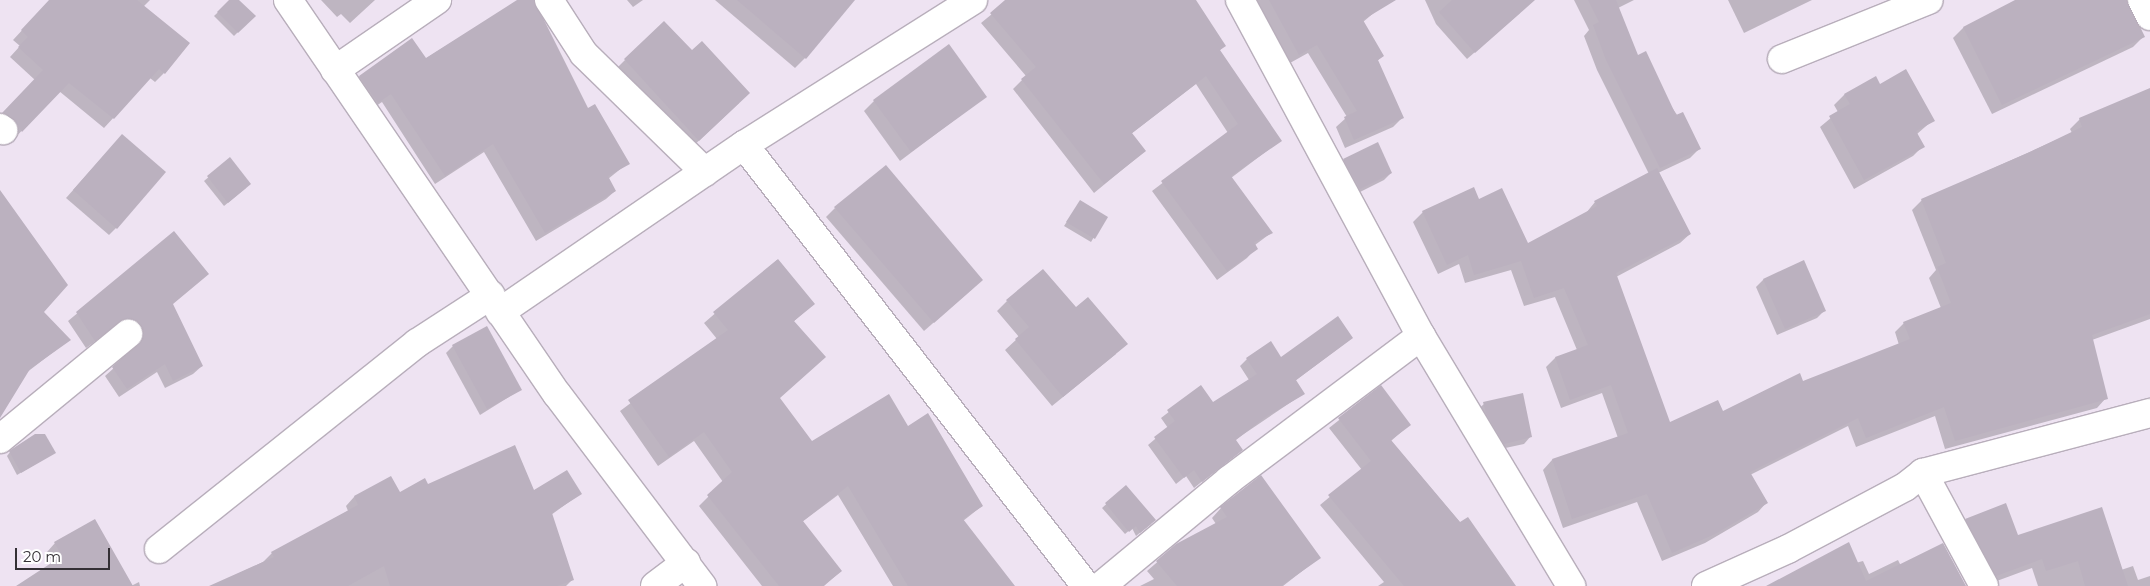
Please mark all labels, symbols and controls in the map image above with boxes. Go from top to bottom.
scale bar [18,538,112,570]
text: 20 m [23,547,61,566]

